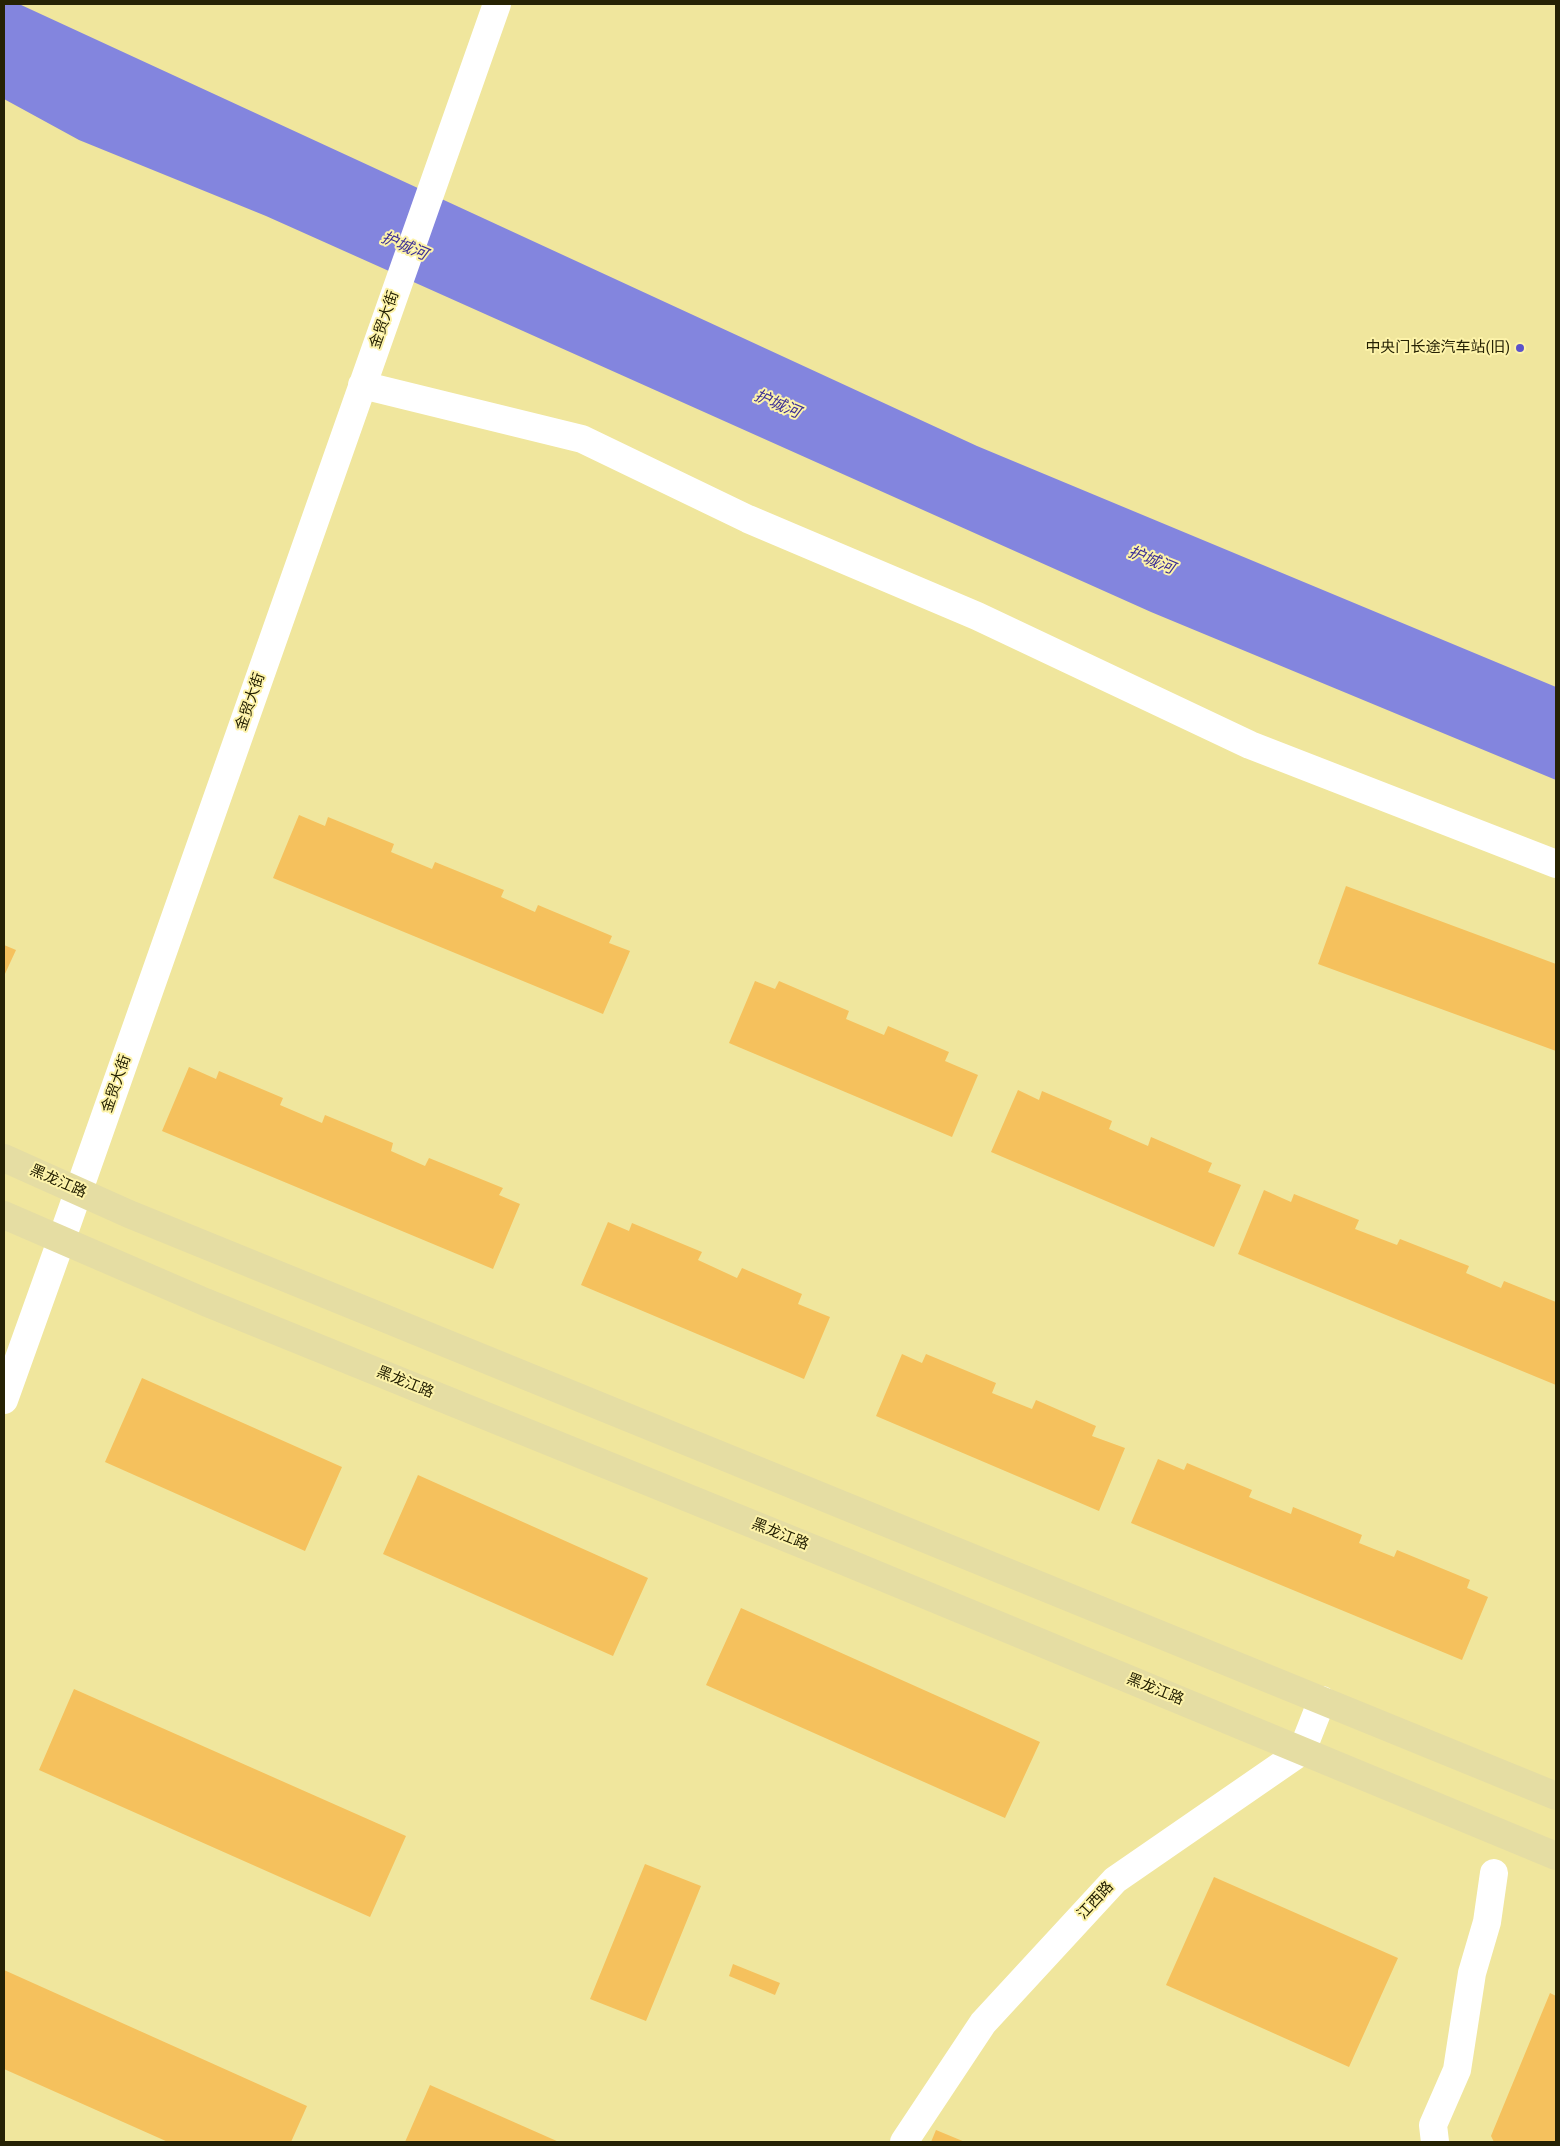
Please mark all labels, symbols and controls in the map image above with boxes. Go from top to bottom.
water label: 护城河 [378,229,430,265]
street label: 金贸大街 [367,289,403,351]
place label: 中央门长途汽车站(旧) [1366,339,1510,357]
marker: 中央门长途汽车站(旧) [1514,342,1526,354]
water label: 护城河 [751,387,803,423]
water label: 护城河 [1125,543,1177,579]
street label: 金贸大街 [233,671,269,733]
street label: 金贸大街 [99,1053,135,1115]
street label: 黑龙江路 [27,1162,89,1202]
street label: 黑龙江路 [374,1363,436,1403]
street label: 黑龙江路 [749,1515,811,1555]
street label: 黑龙江路 [1124,1670,1186,1710]
street label: 江西路 [1074,1878,1118,1924]

